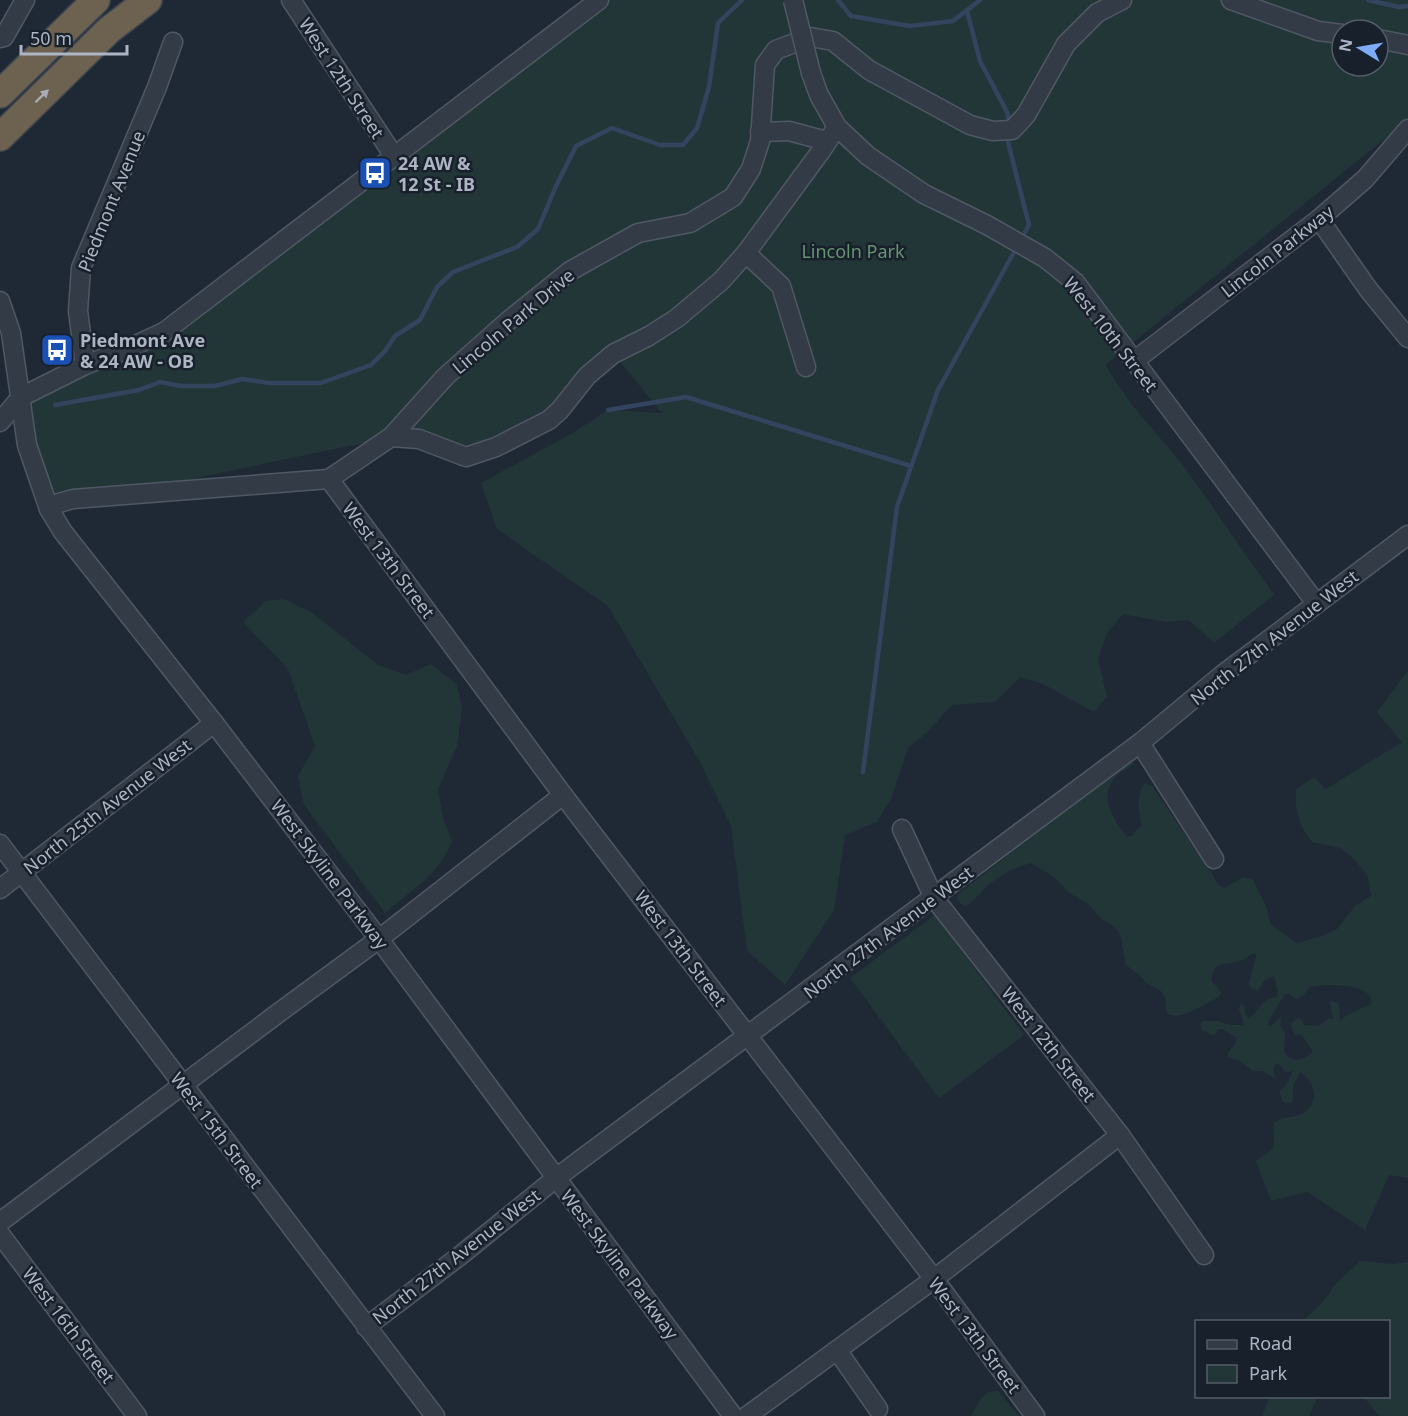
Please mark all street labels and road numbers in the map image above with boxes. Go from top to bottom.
street label: West 12th Street [294,13,390,143]
street label: Piedmont Avenue [72,127,150,275]
street label: Lincoln Parkway [1216,199,1339,303]
street label: Lincoln Park Drive [447,263,579,379]
street label: West 10th Street [1059,272,1164,397]
street label: West 13th Street [337,497,441,623]
street label: North 27th Avenue West [1185,564,1363,710]
street label: North 25th Avenue West [18,733,196,879]
street label: West Skyline Parkway [266,794,395,954]
street label: North 27th Avenue West [798,860,978,1004]
street label: West 13th Street [629,885,733,1011]
street label: West 12th Street [997,982,1102,1107]
street label: West 15th Street [165,1067,269,1193]
street label: North 27th Avenue West [367,1183,545,1329]
street label: West Skyline Parkway [556,1184,685,1344]
street label: West 16th Street [17,1262,121,1388]
street label: West 13th Street [923,1272,1027,1398]

